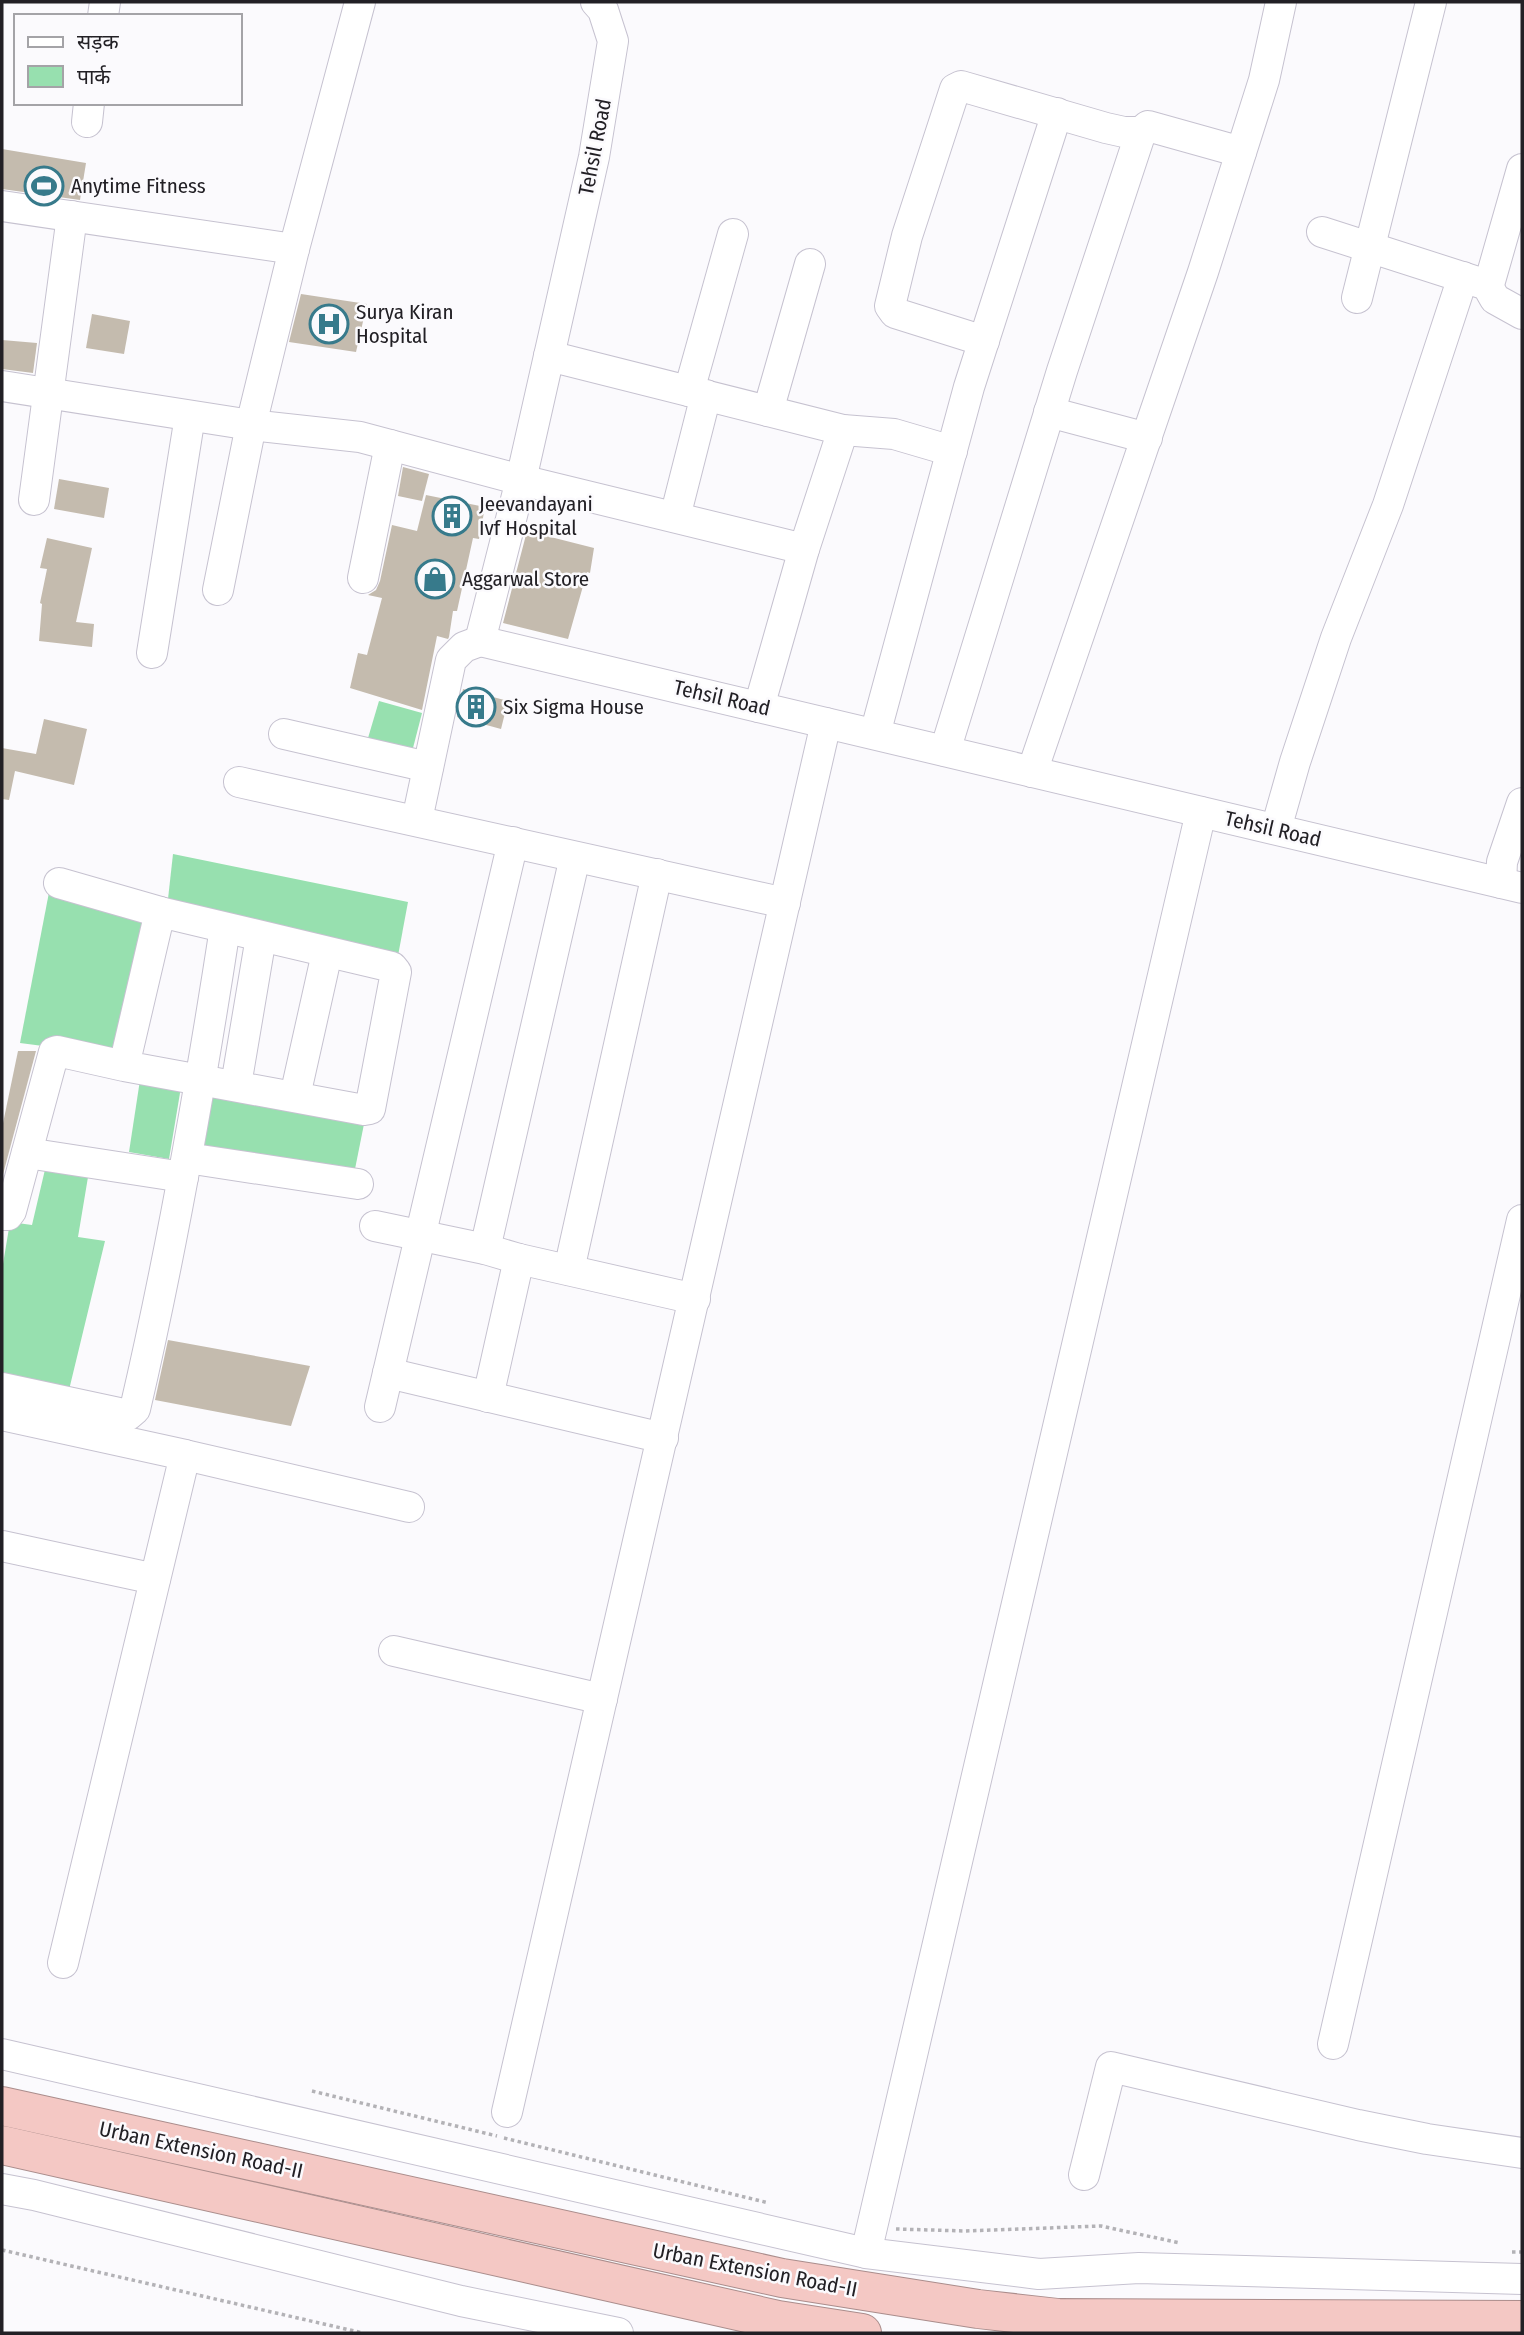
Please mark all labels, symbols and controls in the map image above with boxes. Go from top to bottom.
legend [14,14,242,105]
text: सड़क [77,29,119,55]
text: पार्क [77,64,111,90]
street label: Tehsil Road [573,96,617,198]
sports icon: Anytime Fitness [23,165,65,207]
place label: Anytime Fitness [71,173,206,199]
place label: Surya Kiran Hospital [356,299,453,349]
hospital icon: Surya Kiran Hospital [308,303,350,345]
place label: Jeevandayani Ivf Hospital [479,491,593,541]
building icon: Jeevandayani Ivf Hospital [431,495,473,537]
shop icon: Aggarwal Store [414,558,456,600]
place label: Aggarwal Store [462,566,589,592]
street label: Tehsil Road [671,674,773,722]
building icon: Six Sigma House [455,686,497,728]
place label: Six Sigma House [503,694,644,720]
street label: Tehsil Road [1222,805,1324,853]
street label: Urban Extension Road-II [97,2116,305,2184]
street label: Urban Extension Road-II [651,2237,859,2303]

